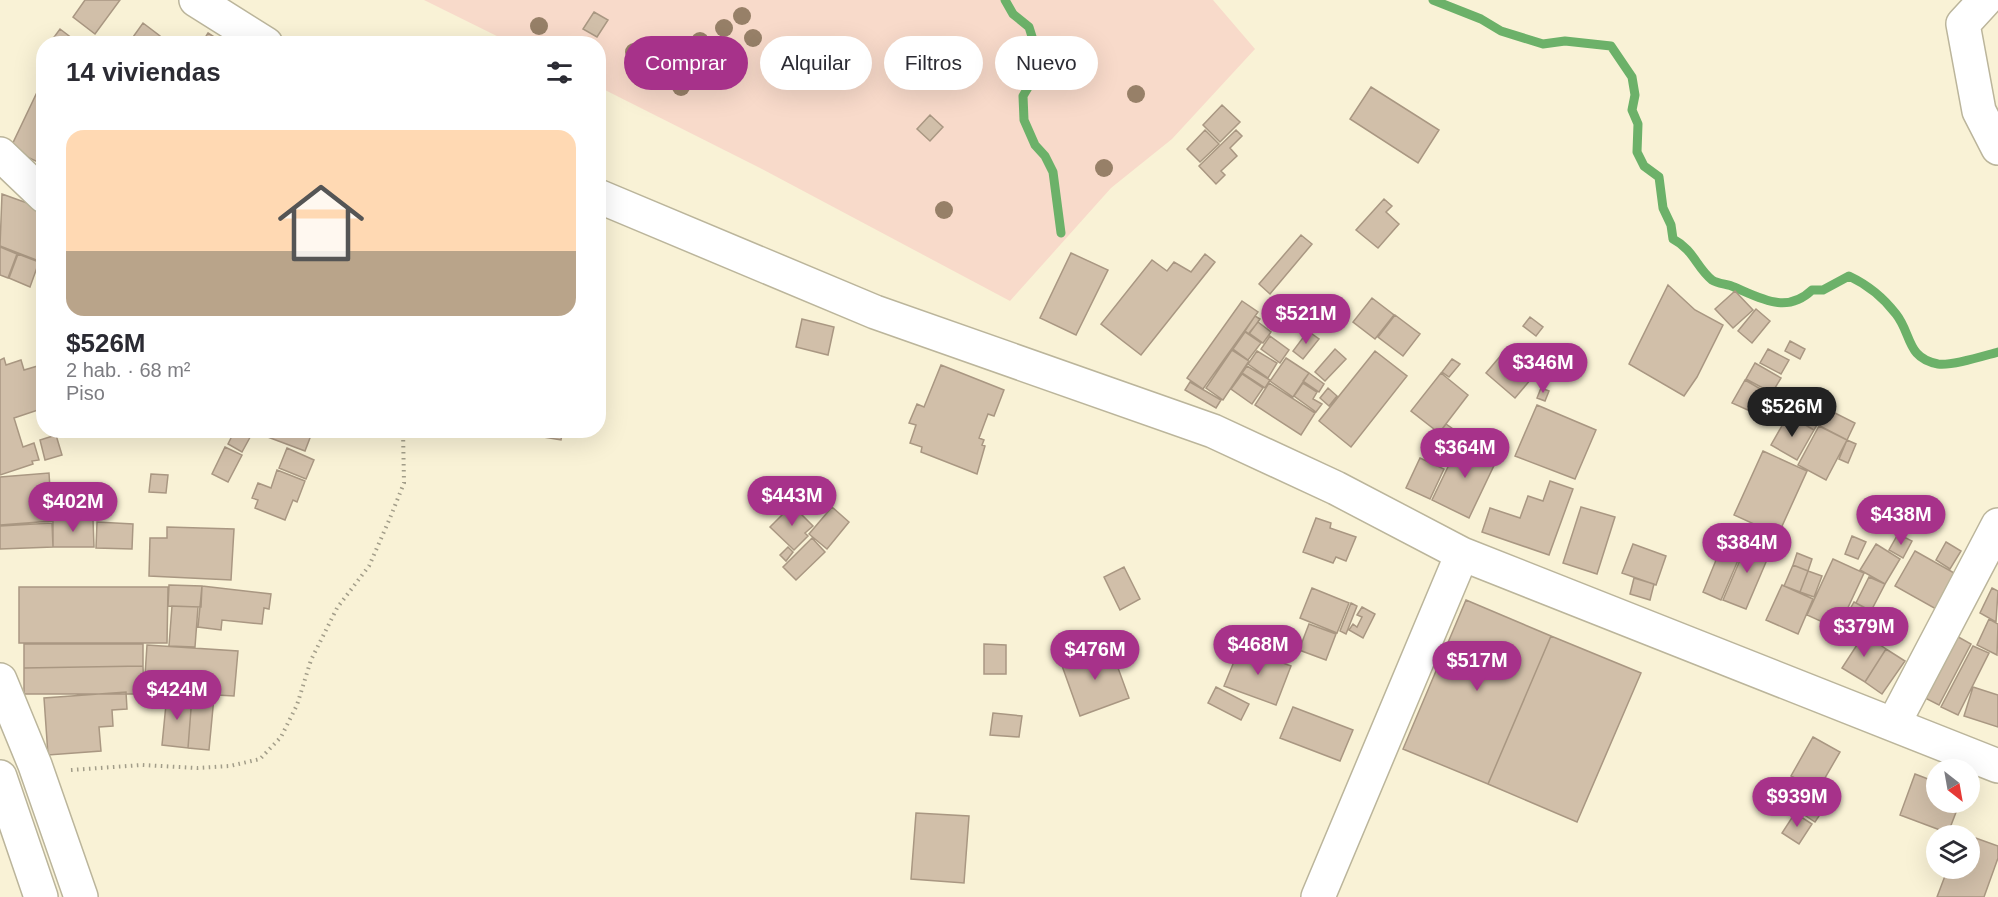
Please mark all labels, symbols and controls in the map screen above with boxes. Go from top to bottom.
chip: Comprar [624,36,748,90]
chip: Alquilar [760,36,872,90]
chip: Filtros [884,36,983,90]
chip: Nuevo [995,36,1098,90]
icon: filters [543,56,576,89]
text: 14 viviendas [66,57,221,87]
icon: home [267,169,375,277]
pin: $521M [1264,294,1348,345]
text: $521M [1275,302,1337,324]
text: $526M [66,328,146,358]
pin: $346M [1501,343,1585,394]
text: $346M [1512,351,1574,373]
text: 2 hab. · 68 m² [66,359,191,381]
text: Piso [66,382,105,404]
pin: $526M [1750,387,1834,438]
text: $526M [1761,395,1823,417]
pin: $364M [1423,428,1507,479]
text: $364M [1434,436,1496,458]
pin: $443M [750,476,834,527]
pin: $402M [31,482,115,533]
text: $443M [761,484,823,506]
text: $402M [42,490,104,512]
pin: $438M [1859,495,1943,546]
text: $438M [1870,503,1932,525]
pin: $384M [1705,523,1789,574]
text: $384M [1716,531,1778,553]
pin: $379M [1822,607,1906,658]
text: $379M [1833,615,1895,637]
pin: $468M [1216,625,1300,676]
pin: $476M [1053,630,1137,681]
text: $468M [1227,633,1289,655]
text: $476M [1064,638,1126,660]
pin: $517M [1435,641,1519,692]
text: $517M [1446,649,1508,671]
pin: $424M [135,670,219,721]
text: $424M [146,678,208,700]
north arrow [1926,759,1980,813]
map controls [1926,759,1980,879]
pin: $939M [1755,777,1839,828]
text: $939M [1766,785,1828,807]
button: layers [1926,825,1980,879]

